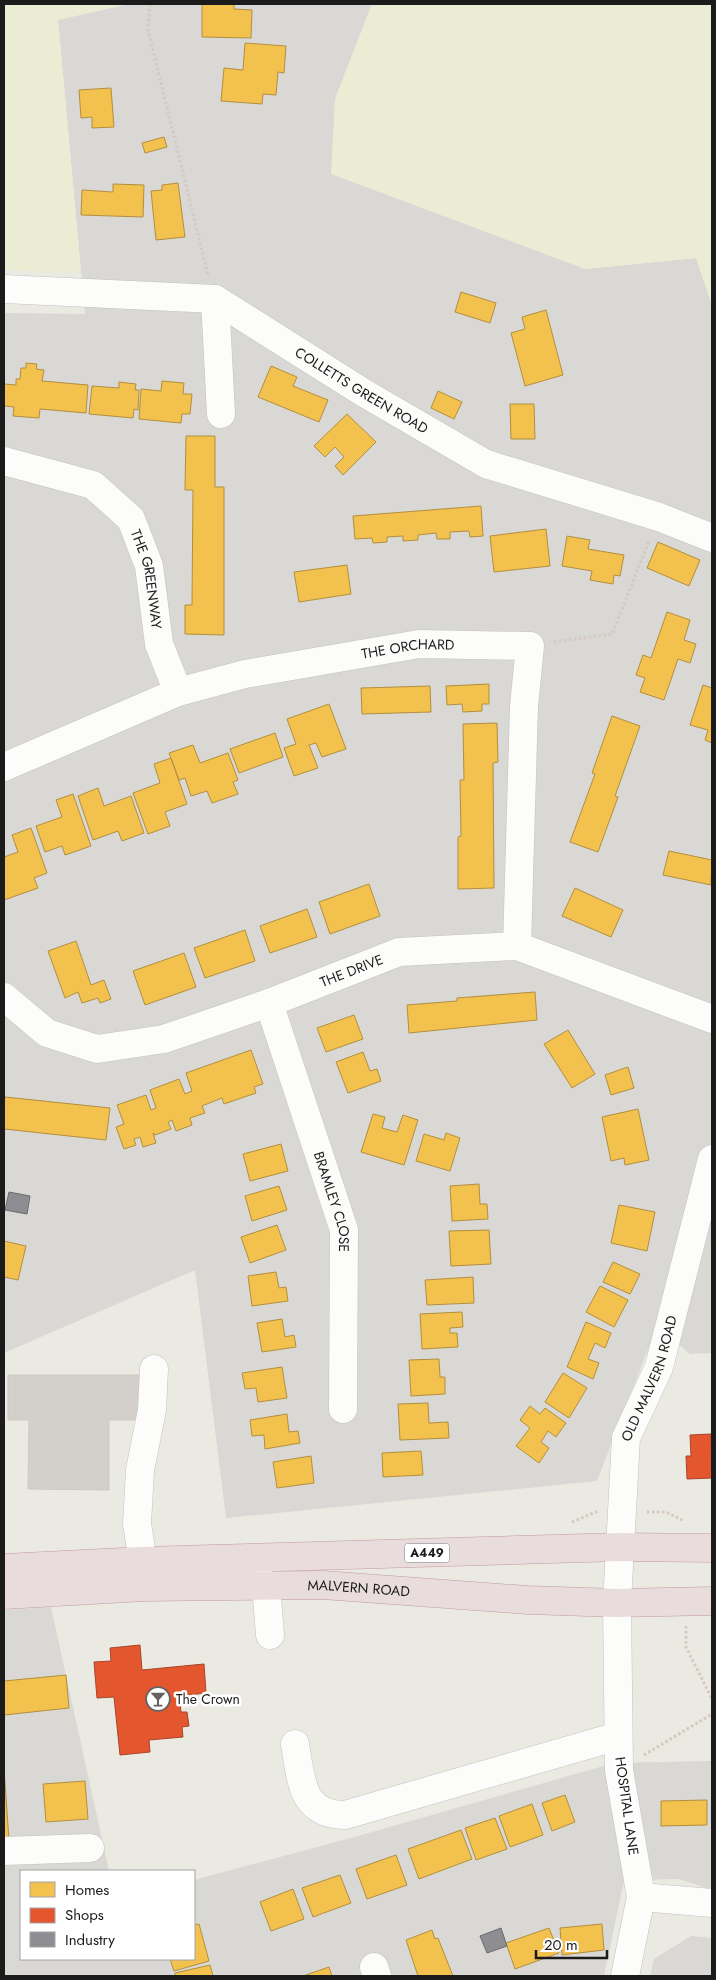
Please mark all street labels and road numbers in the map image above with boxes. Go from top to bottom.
street label: COLLETTS GREEN ROAD [291,342,432,438]
street label: THE GREENWAY [126,526,167,630]
street label: THE ORCHARD [360,634,455,664]
street label: THE DRIVE [317,949,386,992]
street label: BRAMLEY CLOSE [309,1149,354,1252]
street label: OLD MALVERN ROAD [616,1313,682,1445]
road number: A449 [404,1544,450,1562]
street label: MALVERN ROAD [307,1575,411,1601]
street label: HOSPITAL LANE [610,1755,644,1857]

